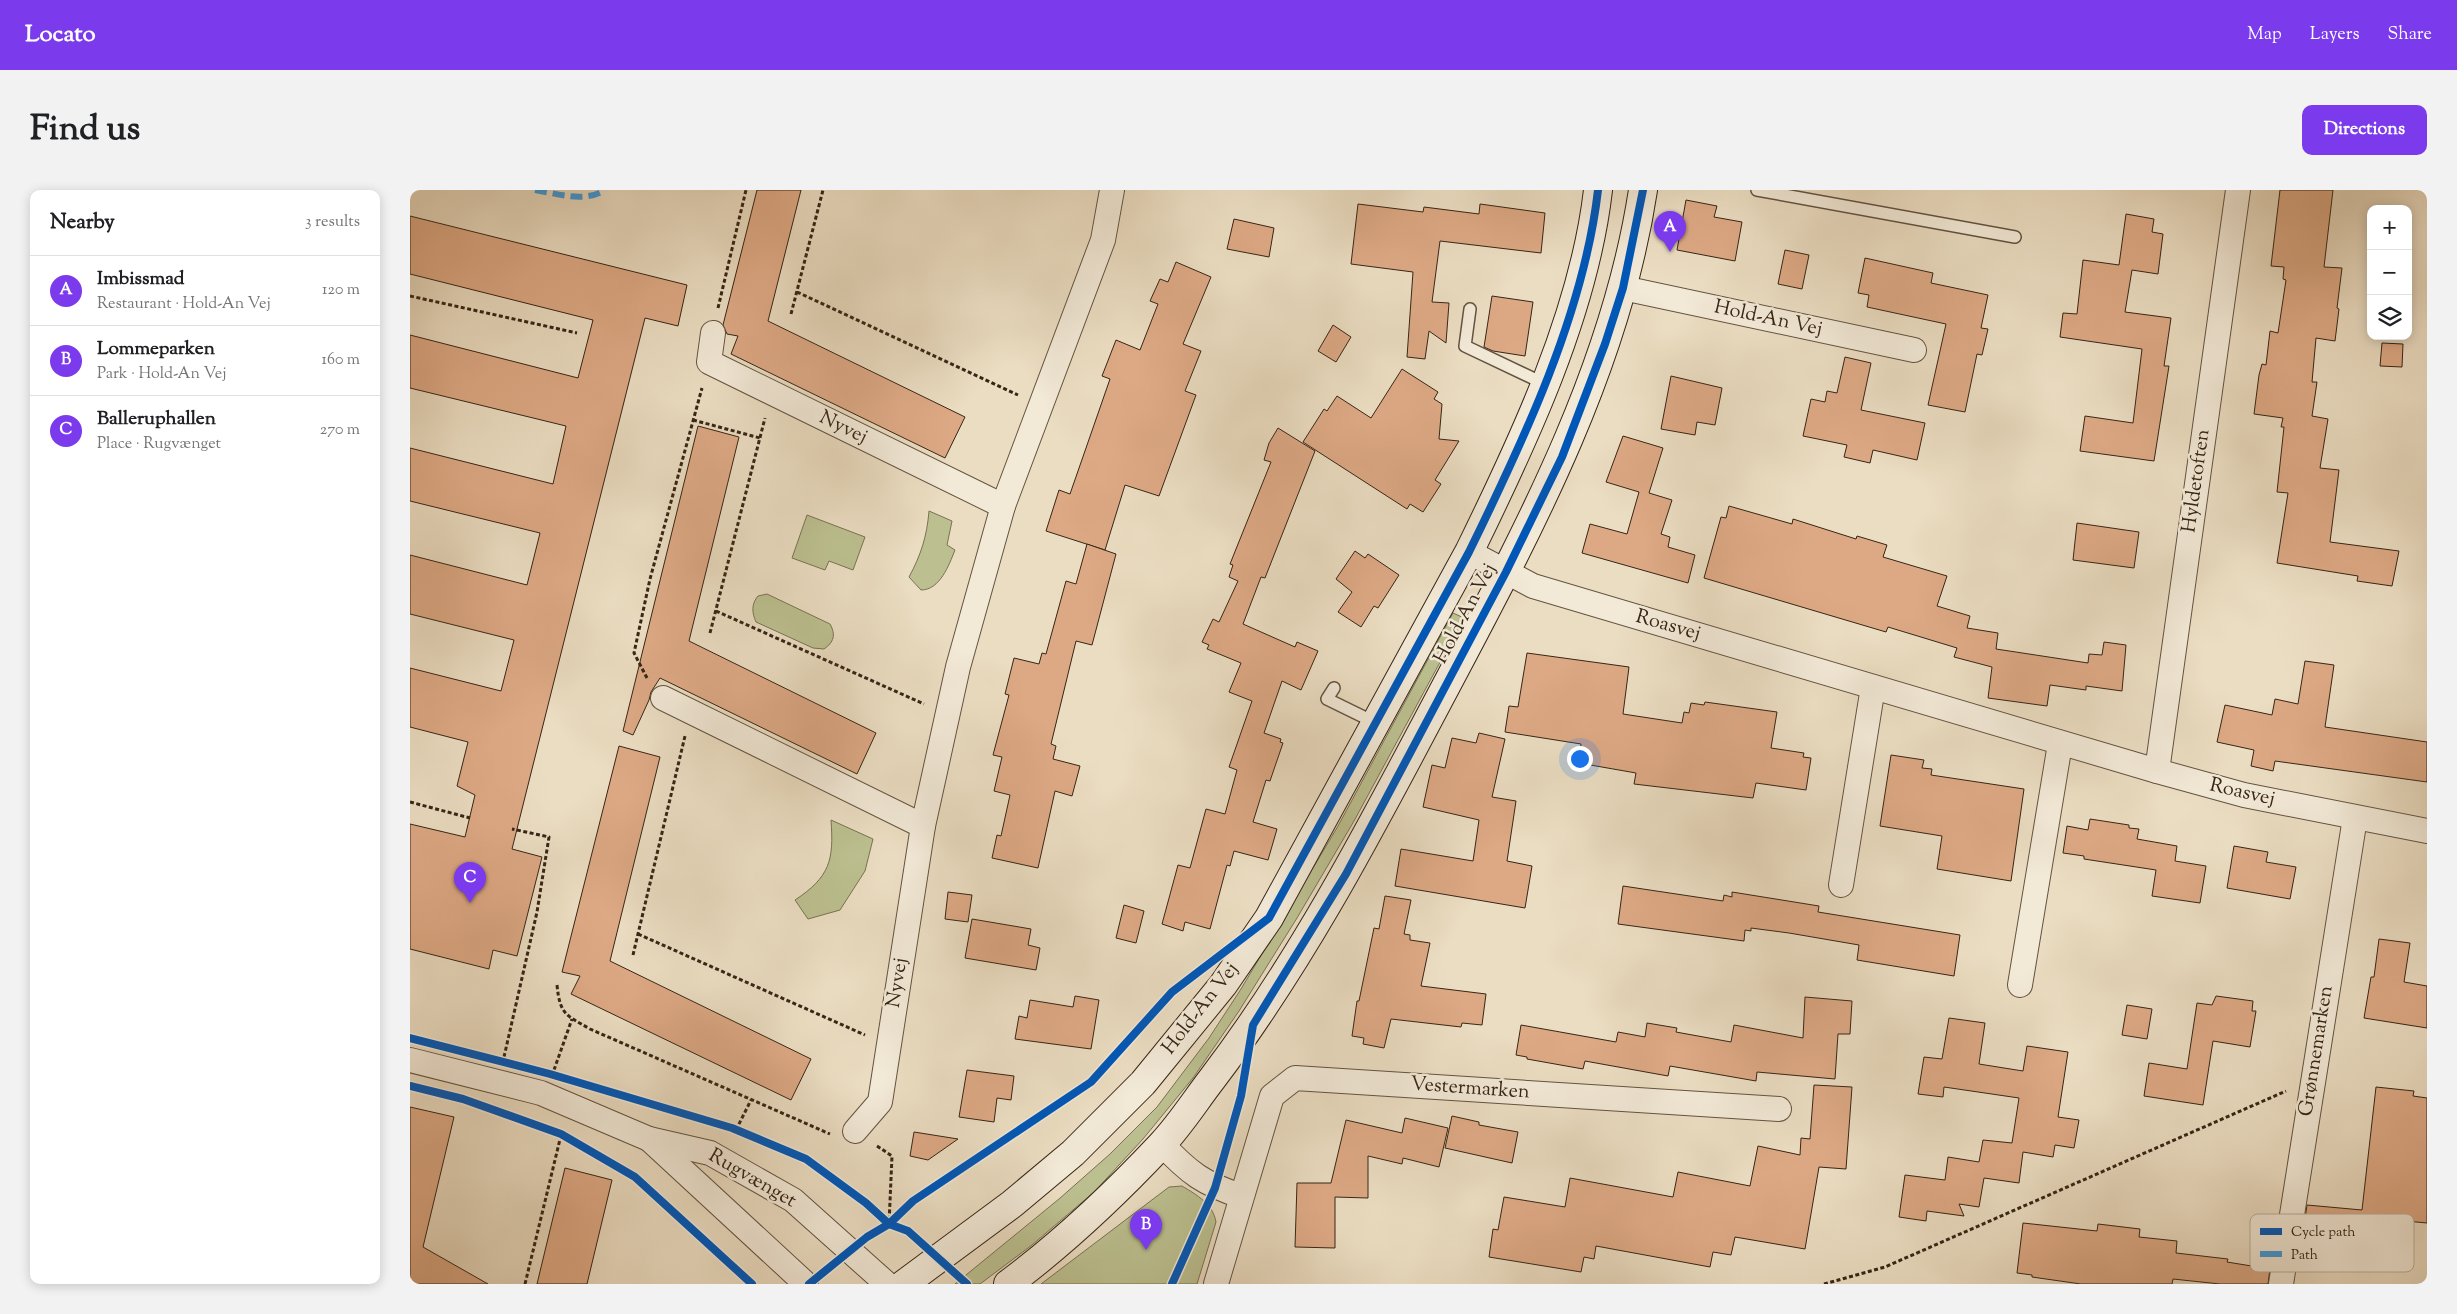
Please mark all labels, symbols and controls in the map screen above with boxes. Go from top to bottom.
text: Locato [25,18,96,52]
text: Map [2247,22,2282,48]
text: Layers [2310,22,2360,48]
text: Share [2388,22,2432,48]
text: Find us [30,105,140,156]
button: Directions [2302,105,2427,155]
map controls [2367,205,2412,340]
button: + [2367,205,2412,250]
text: Nearby [50,208,115,238]
text: 3 results [305,211,360,234]
pin: A [1654,211,1686,252]
button: − [2367,250,2412,295]
text: Imbissmad [97,266,184,293]
text: A [60,279,73,302]
text: 120 m [322,279,360,302]
text: Restaurant · Hold-An Vej [97,293,271,316]
street label: Hold-An Vej [1711,293,1825,345]
button: layers [2367,295,2412,340]
text: Lommeparken [97,336,215,363]
text: B [61,349,71,372]
text: 160 m [322,349,360,372]
text: Park · Hold-An Vej [97,363,227,386]
street label: Nyvej [814,404,872,452]
text: Balleruphallen [97,406,216,433]
text: C [60,419,72,442]
text: 270 m [320,419,360,442]
street label: Hyldetoften [2175,427,2219,535]
text: Place · Rugvænget [97,433,221,456]
street label: Hold-An Vej [1427,559,1505,669]
street label: Roasvej [1632,603,1704,649]
your location [1567,746,1593,772]
street label: Roasvej [2206,771,2278,815]
pin: C [454,862,486,903]
street label: Nyvej [880,956,916,1010]
street label: Hold-An Vej [1156,957,1246,1061]
street label: Grønnemarken [2292,983,2342,1119]
street label: Vestermarken [1409,1070,1531,1108]
street label: Rugvænget [703,1142,802,1216]
pin: B [1130,1209,1162,1250]
legend [2250,1214,2414,1272]
text: Cycle path [2291,1223,2355,1243]
text: Path [2291,1246,2318,1266]

